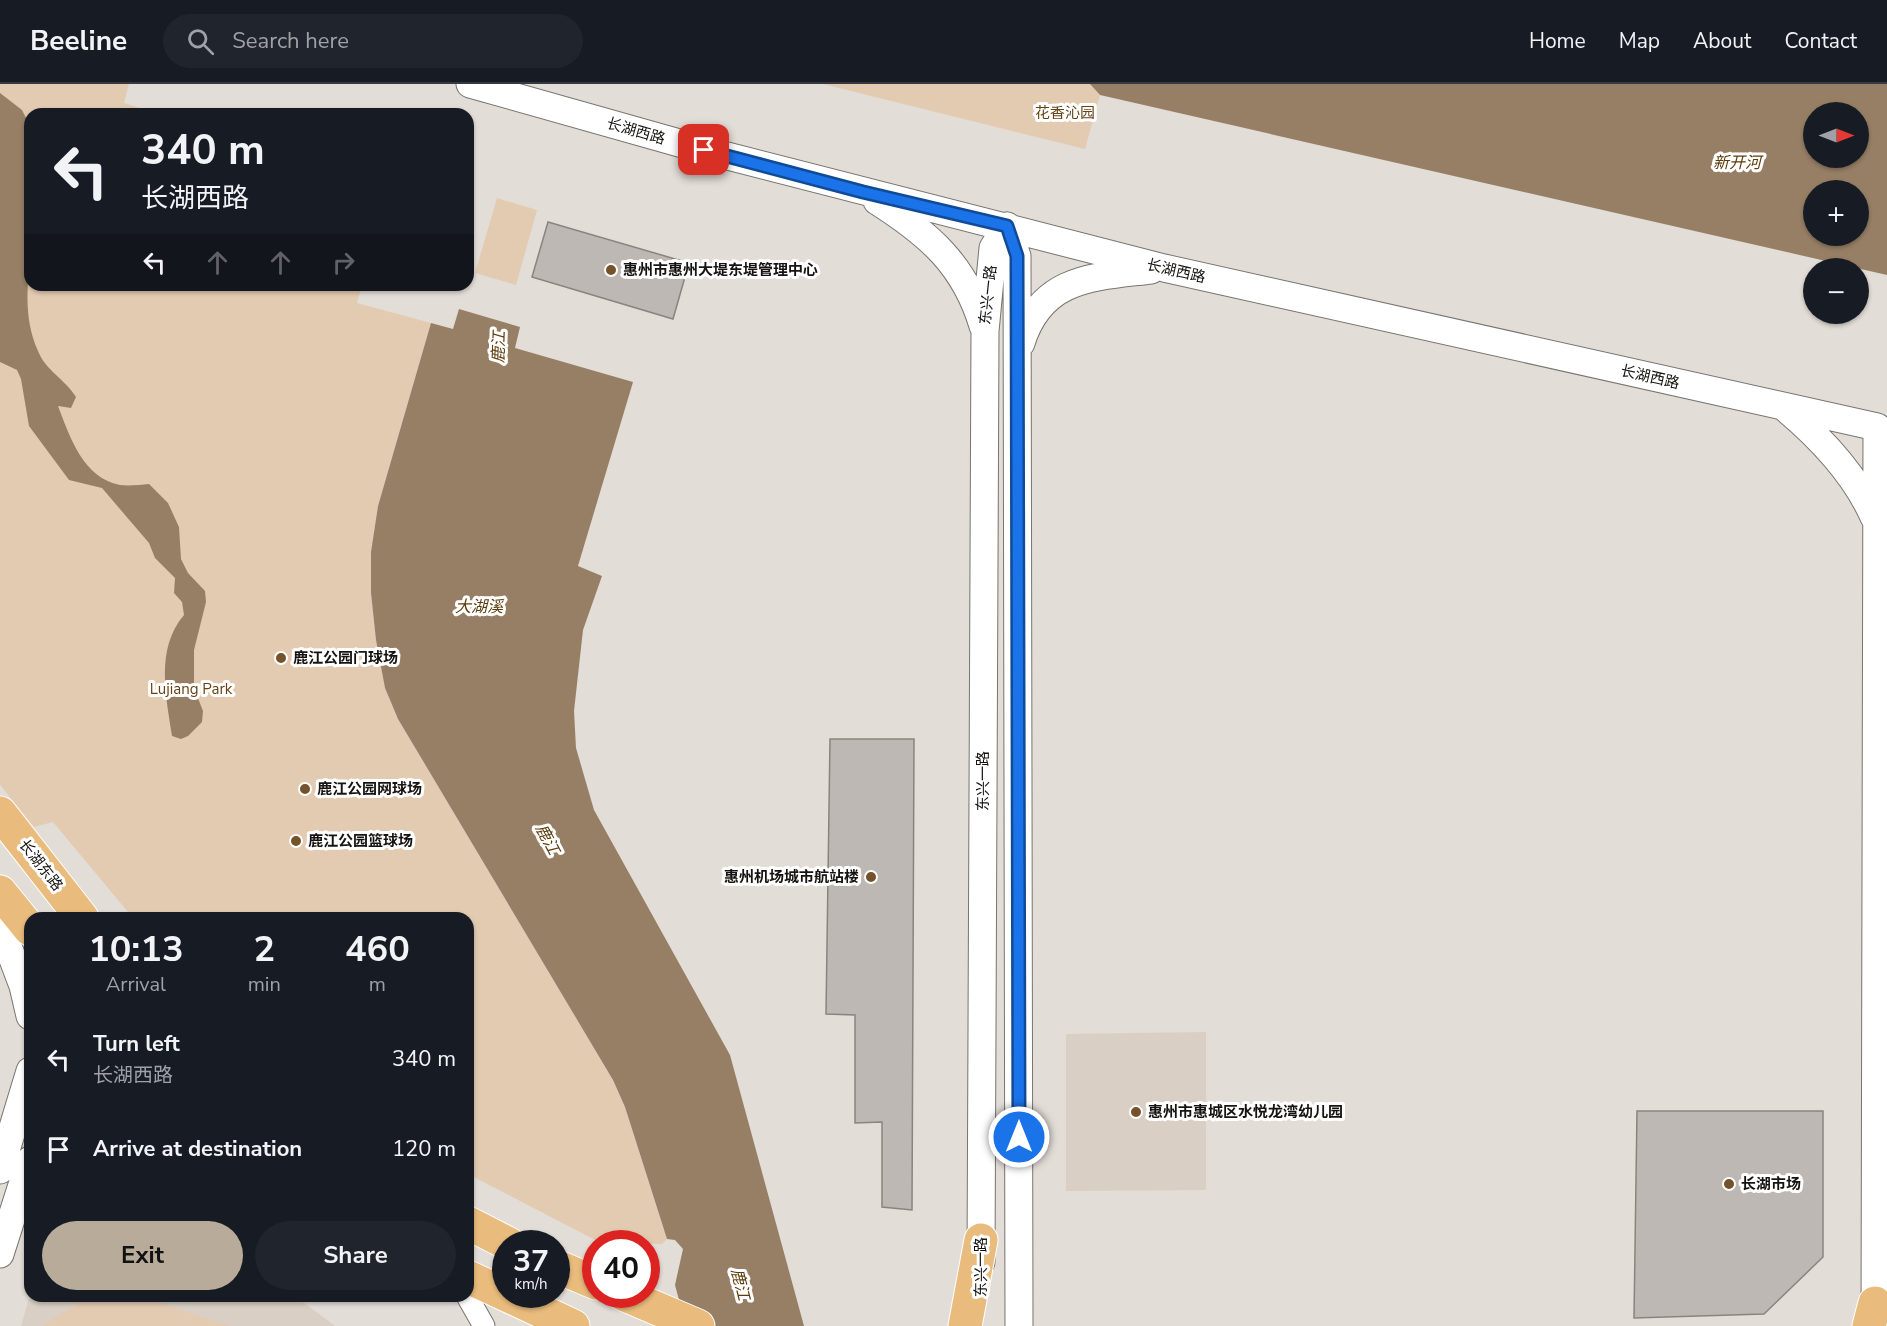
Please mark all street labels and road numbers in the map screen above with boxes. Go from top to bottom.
street label: 长湖西路 [604,113,668,149]
street label: 长湖西路 [1145,255,1207,287]
street label: 东兴一路 [975,264,1001,326]
street label: 长湖西路 [1619,361,1681,393]
street label: 东兴一路 [973,751,993,811]
street label: 长湖东路 [15,835,67,895]
street label: 东兴一路 [971,1237,991,1297]

